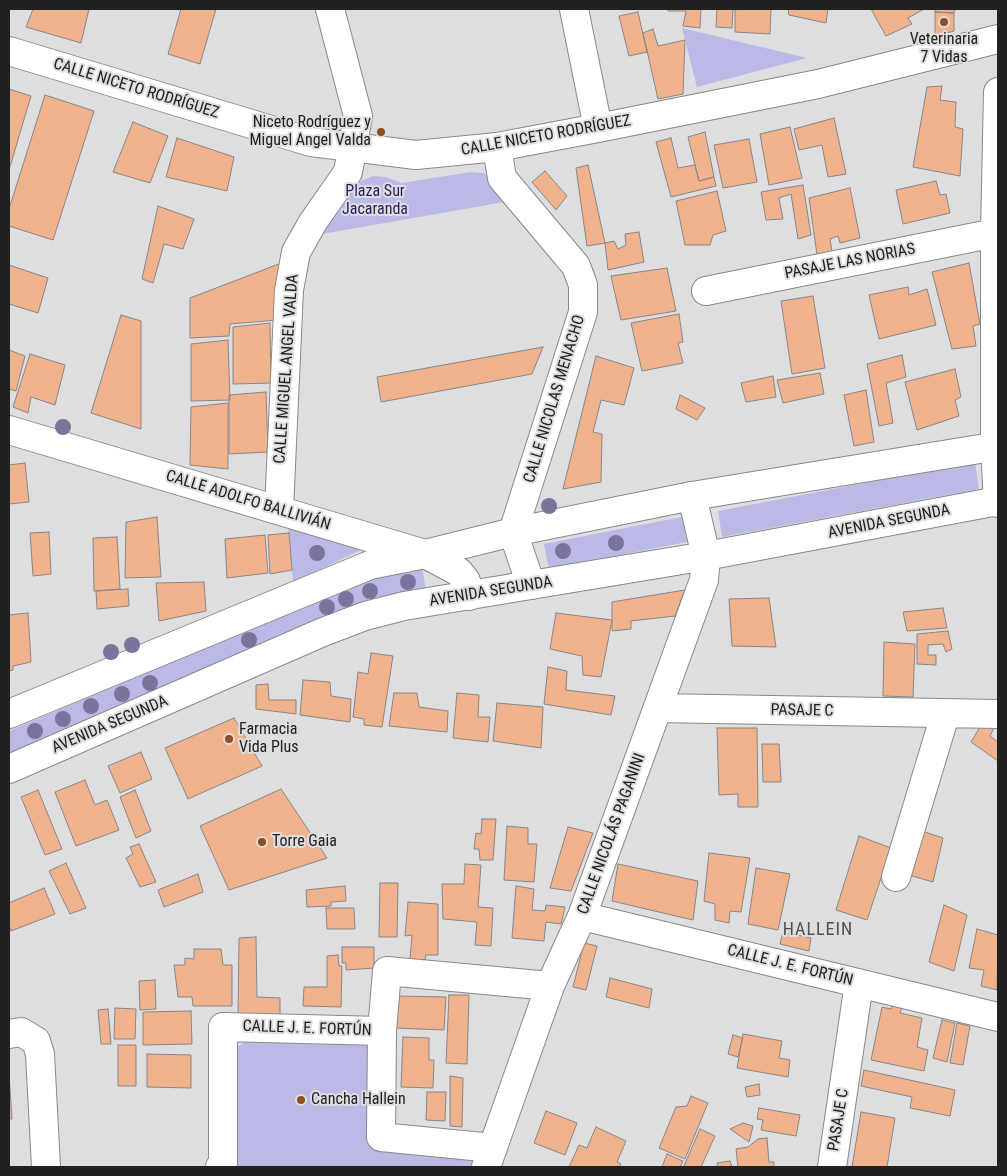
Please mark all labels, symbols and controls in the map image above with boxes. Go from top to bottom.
marker: Veterinaria 7 Vidas [938,16,950,28]
place label: Veterinaria 7 Vidas [910,30,978,68]
street label: CALLE NICETO RODRÍGUEZ [51,55,221,123]
street label: CALLE NICETO RODRÍGUEZ [460,112,632,160]
place label: Niceto Rodríguez y Miguel Angel Valda [250,113,371,151]
marker: Niceto Rodríguez y Miguel Angel Valda [375,126,387,138]
park label: Plaza Sur Jacaranda [342,182,408,220]
street label: PASAJE LAS NORIAS [783,240,917,284]
street label: CALLE MIGUEL ANGEL VALDA [271,273,303,465]
street label: CALLE NICOLAS MENACHO [520,313,590,485]
street label: CALLE ADOLFO BALLIVIÁN [163,467,333,535]
street label: AVENIDA SEGUNDA [826,501,952,543]
street label: AVENIDA SEGUNDA [428,573,554,611]
street label: AVENIDA SEGUNDA [49,692,171,758]
street label: PASAJE C [770,701,834,721]
place label: Farmacia Vida Plus [239,720,298,758]
marker: Farmacia Vida Plus [223,733,235,745]
street label: CALLE NICOLÁS PAGANINI [574,751,650,917]
place label: Torre Gaia [272,832,337,852]
marker: Torre Gaia [256,836,268,848]
district label: HALLEIN [782,919,854,941]
street label: CALLE J. E. FORTÚN [725,941,855,991]
street label: CALLE J. E. FORTÚN [242,1017,372,1041]
street label: PASAJE C [825,1087,853,1153]
place label: Cancha Hallein [311,1090,406,1110]
marker: Cancha Hallein [295,1094,307,1106]

